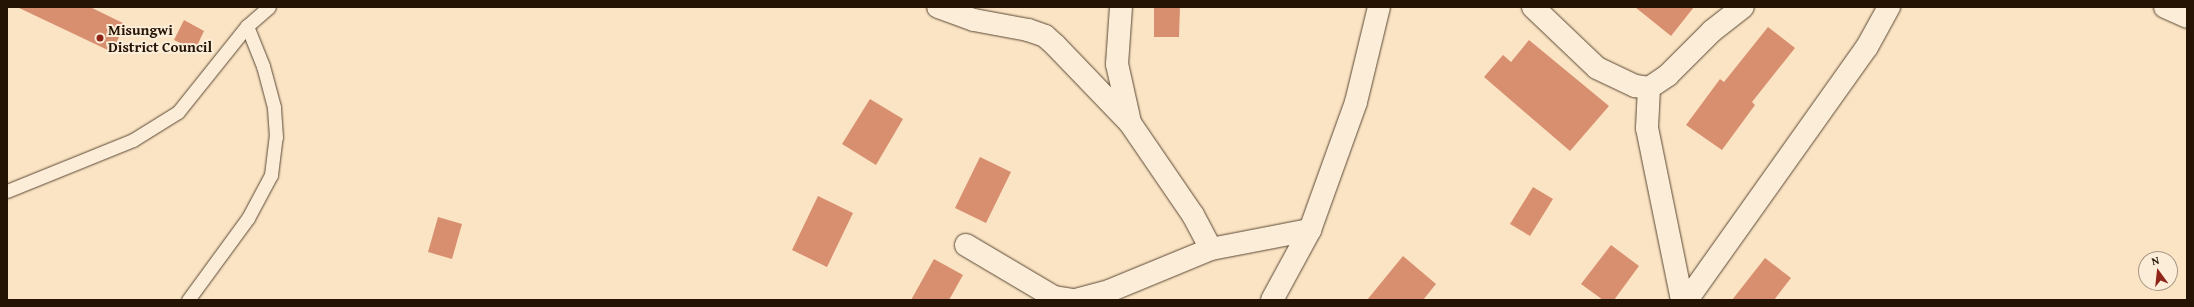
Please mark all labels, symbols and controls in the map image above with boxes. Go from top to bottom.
place label: Misungwi District Council [108,20,212,55]
marker: Misungwi District Council [95,33,105,43]
north arrow [2138,251,2178,291]
text: N [2150,252,2161,269]

